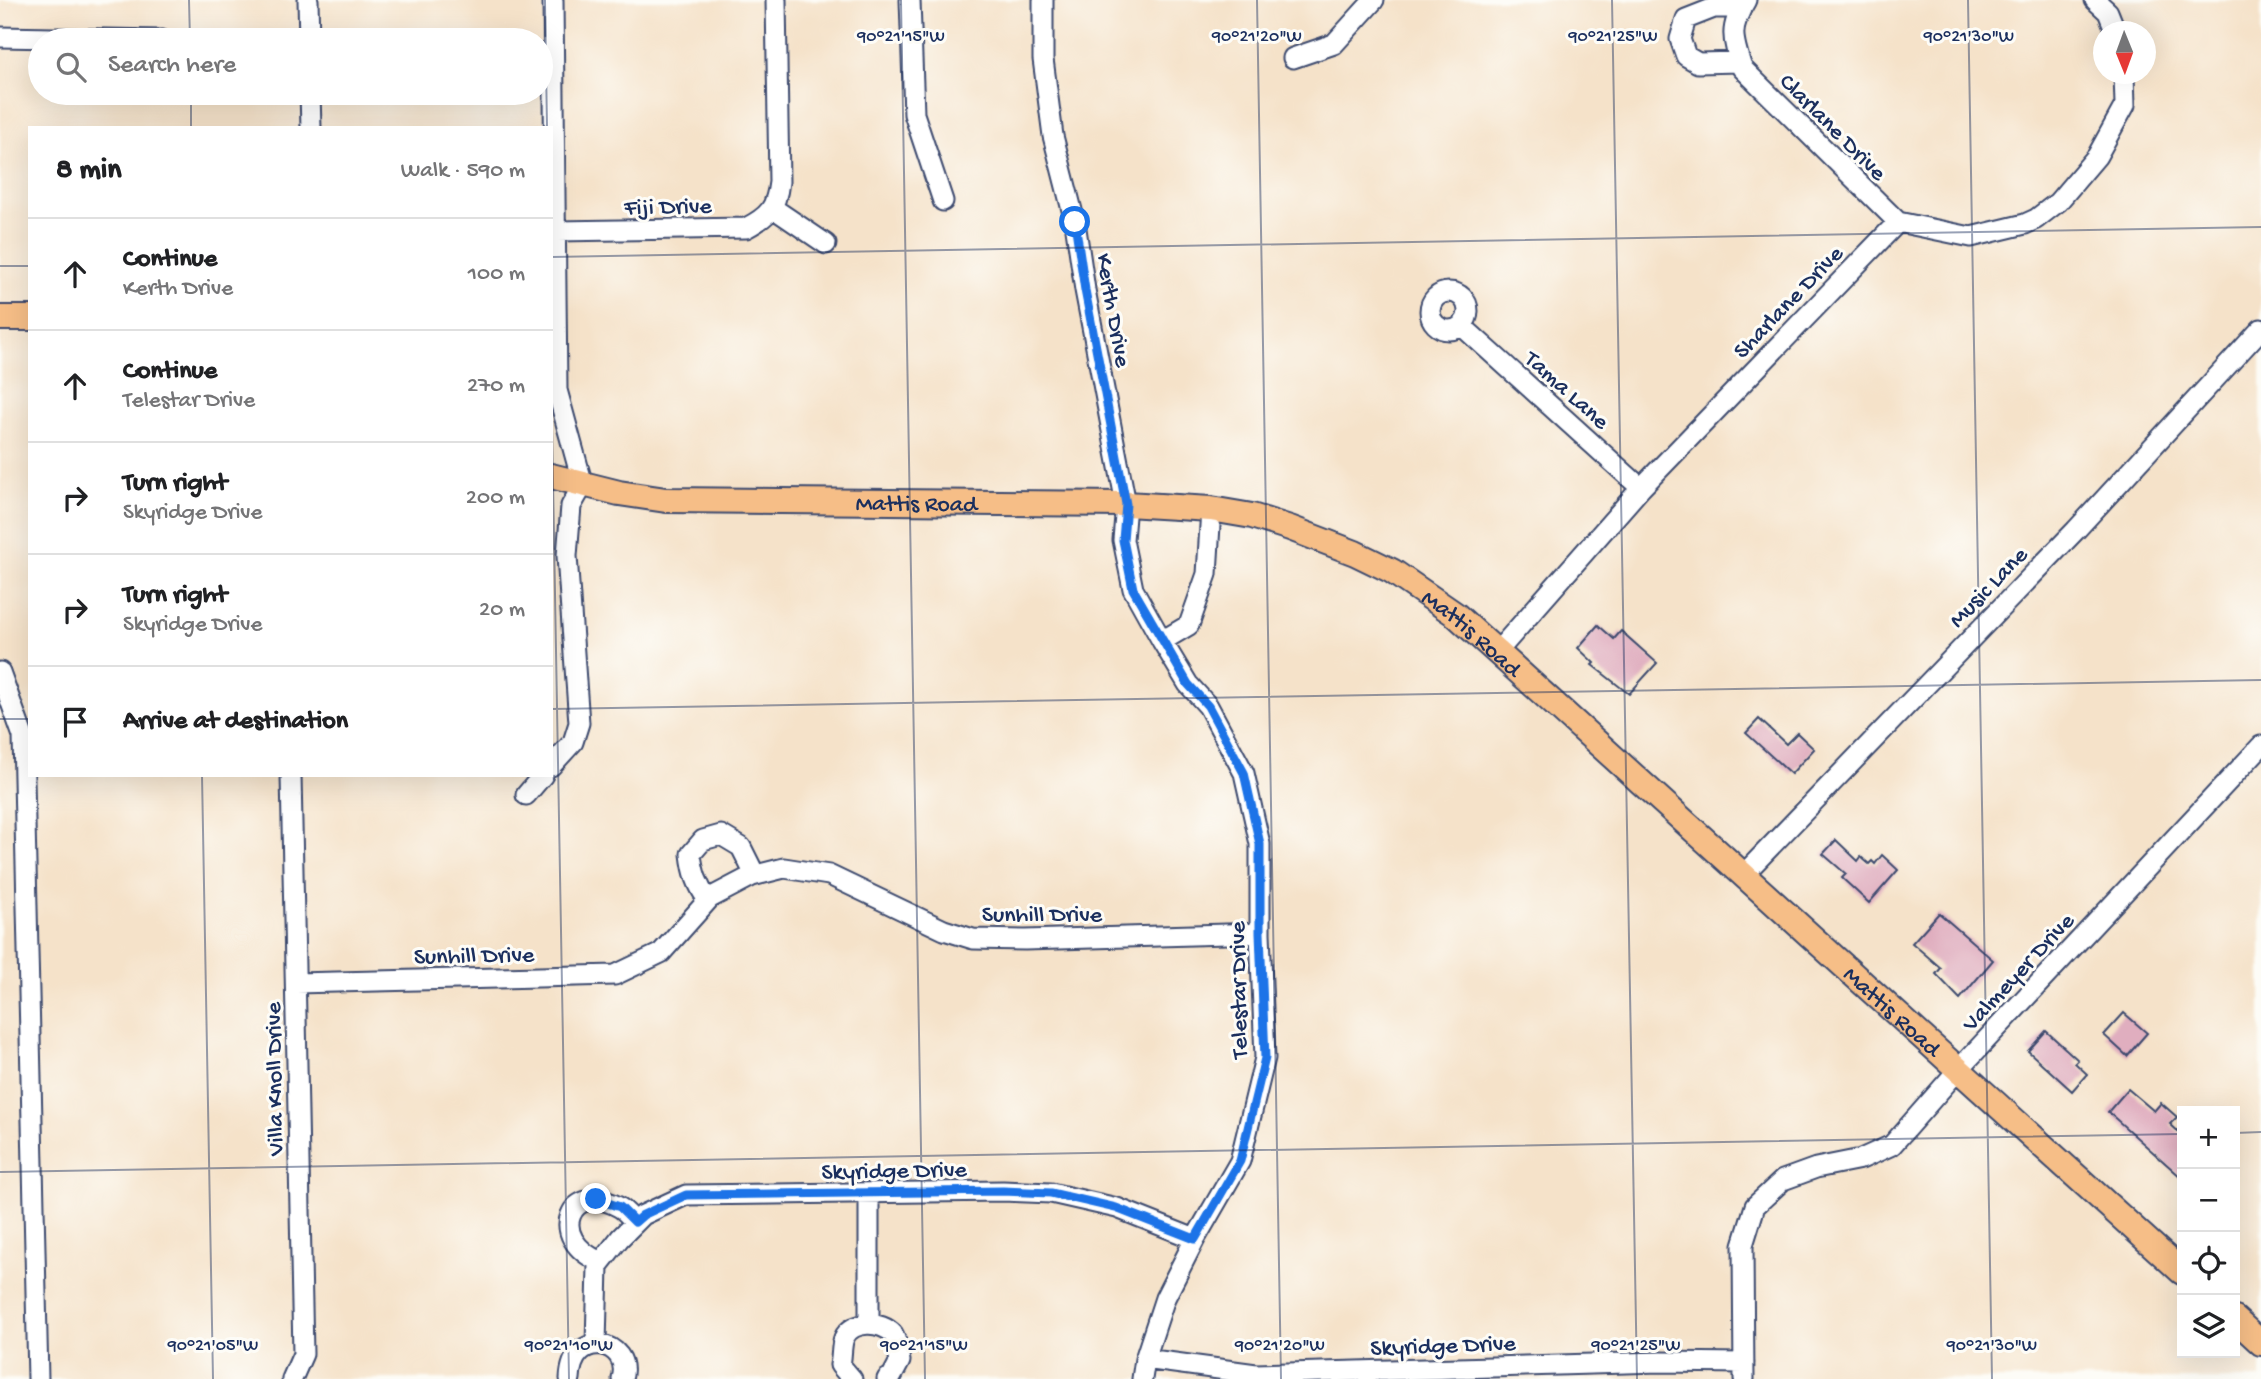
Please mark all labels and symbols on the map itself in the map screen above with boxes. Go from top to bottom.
north arrow [2093,21,2156,84]
text: 90°21'15"W [856,27,945,48]
text: 90°21'20"W [1211,27,1302,48]
text: 90°21'25"W [1567,27,1658,48]
text: 90°21'30"W [1923,27,2014,48]
street label: Clarlane Drive [1772,69,1892,189]
street label: Fiji Drive [623,193,713,224]
route start [1059,206,1090,237]
street label: Sharlane Drive [1728,240,1851,366]
street label: Kerth Drive [1087,252,1136,370]
street label: Tama Lane [1516,345,1615,438]
street label: Mattis Road [855,491,979,521]
street label: Music Lane [1944,541,2036,635]
street label: Mattis Road [1415,585,1527,686]
street label: Sunhill Drive [982,902,1103,931]
street label: Valmeyer Drive [1956,907,2082,1040]
street label: Telestar Drive [1225,920,1256,1061]
street label: Sunhill Drive [414,942,535,973]
street label: Mattis Road [1836,961,1947,1066]
street label: Villa Knoll Drive [261,1001,292,1157]
street label: Skyridge Drive [821,1157,968,1188]
route end [580,1183,611,1214]
street label: Skyridge Drive [1370,1330,1517,1365]
text: 90°21'05"W [167,1336,258,1357]
text: 90°21'10"W [524,1336,613,1357]
text: 90°21'15"W [879,1336,968,1357]
text: 90°21'20"W [1234,1336,1325,1357]
text: 90°21'25"W [1590,1336,1681,1357]
text: 90°21'30"W [1946,1336,2037,1357]

